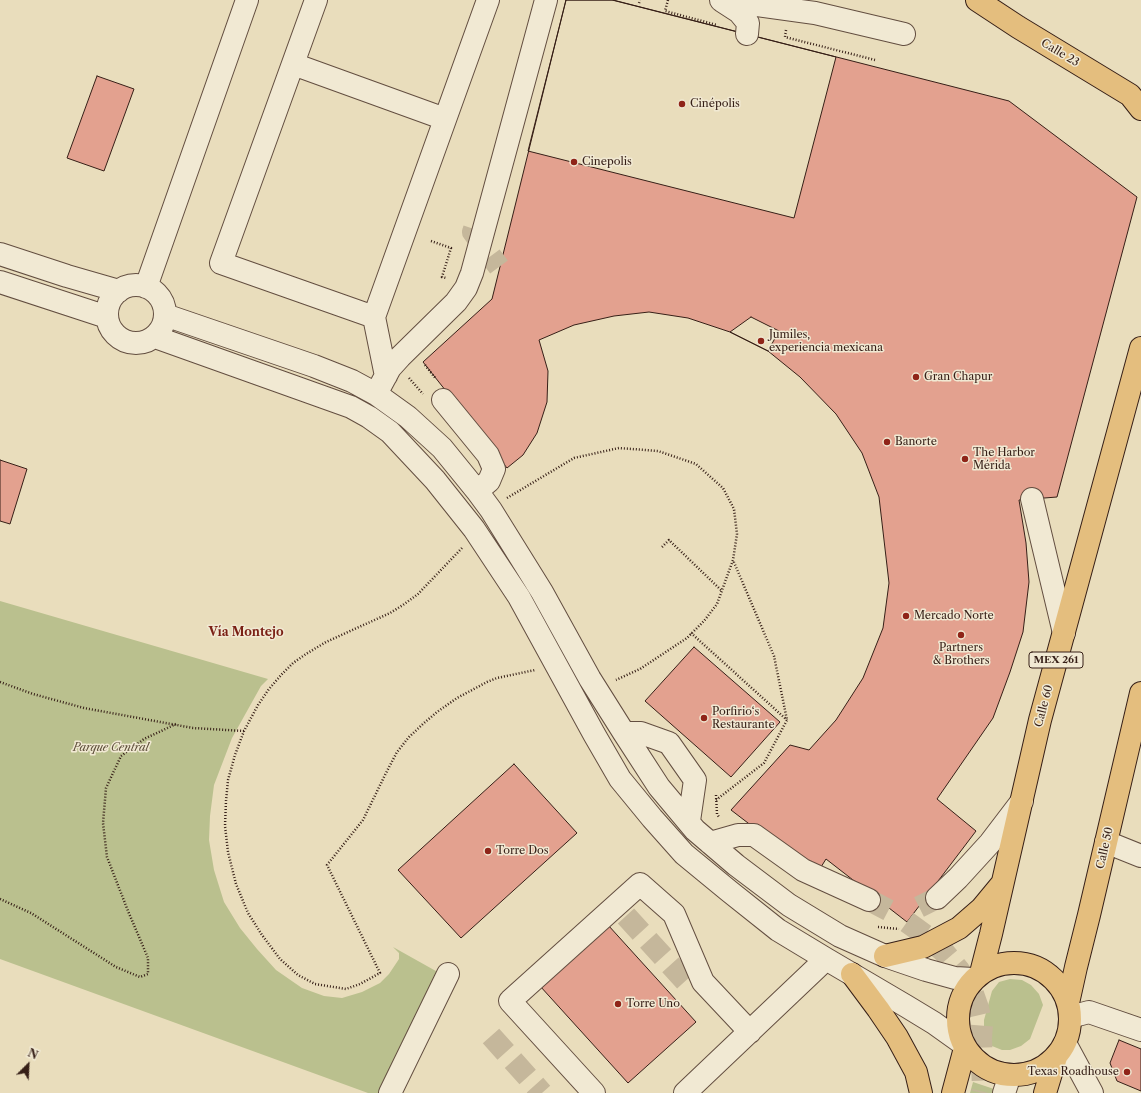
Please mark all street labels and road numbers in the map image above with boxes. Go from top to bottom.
street label: Calle 23 [1038,36,1082,70]
road number: MEX 261 [1029,652,1083,668]
street label: Calle 60 [1032,683,1056,729]
street label: Calle 50 [1094,826,1116,870]

